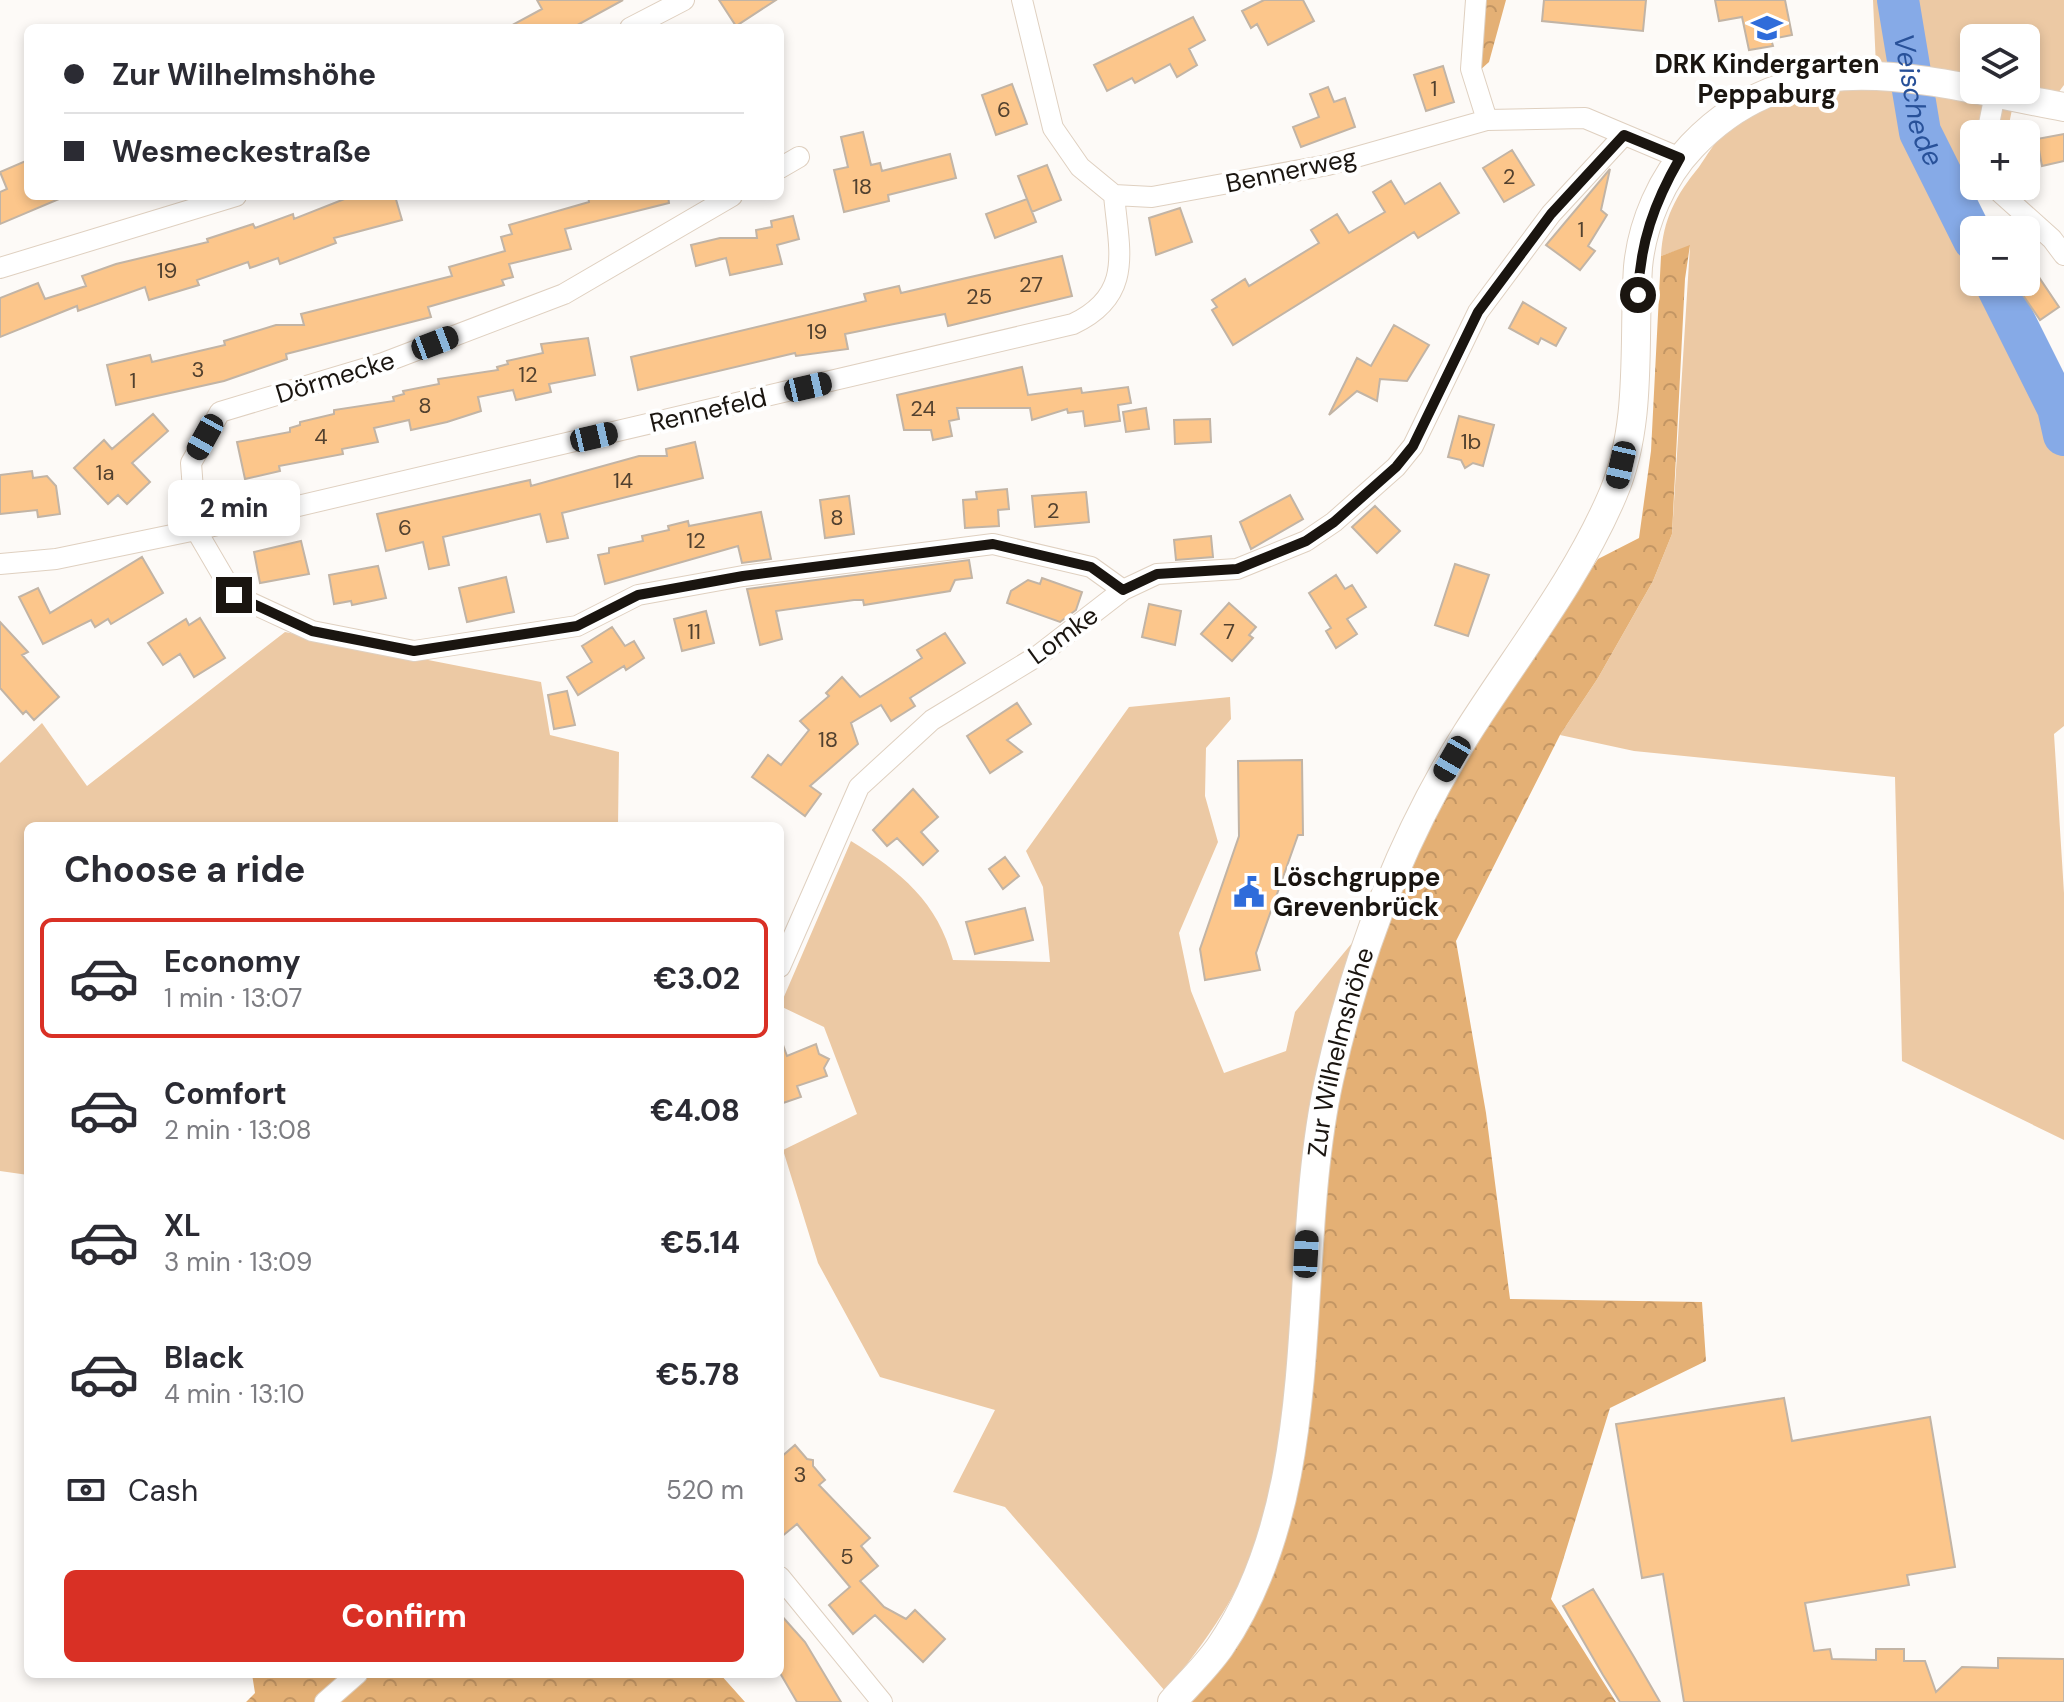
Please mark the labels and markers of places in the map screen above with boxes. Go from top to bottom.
school or university icon: DRK Kindergarten Peppaburg [1750,11,1784,45]
place label: DRK Kindergarten Peppaburg [1654,47,1880,111]
place label: Löschgruppe Grevenbrück [1273,860,1440,924]
public building icon: Löschgruppe Grevenbrück [1232,875,1266,909]

